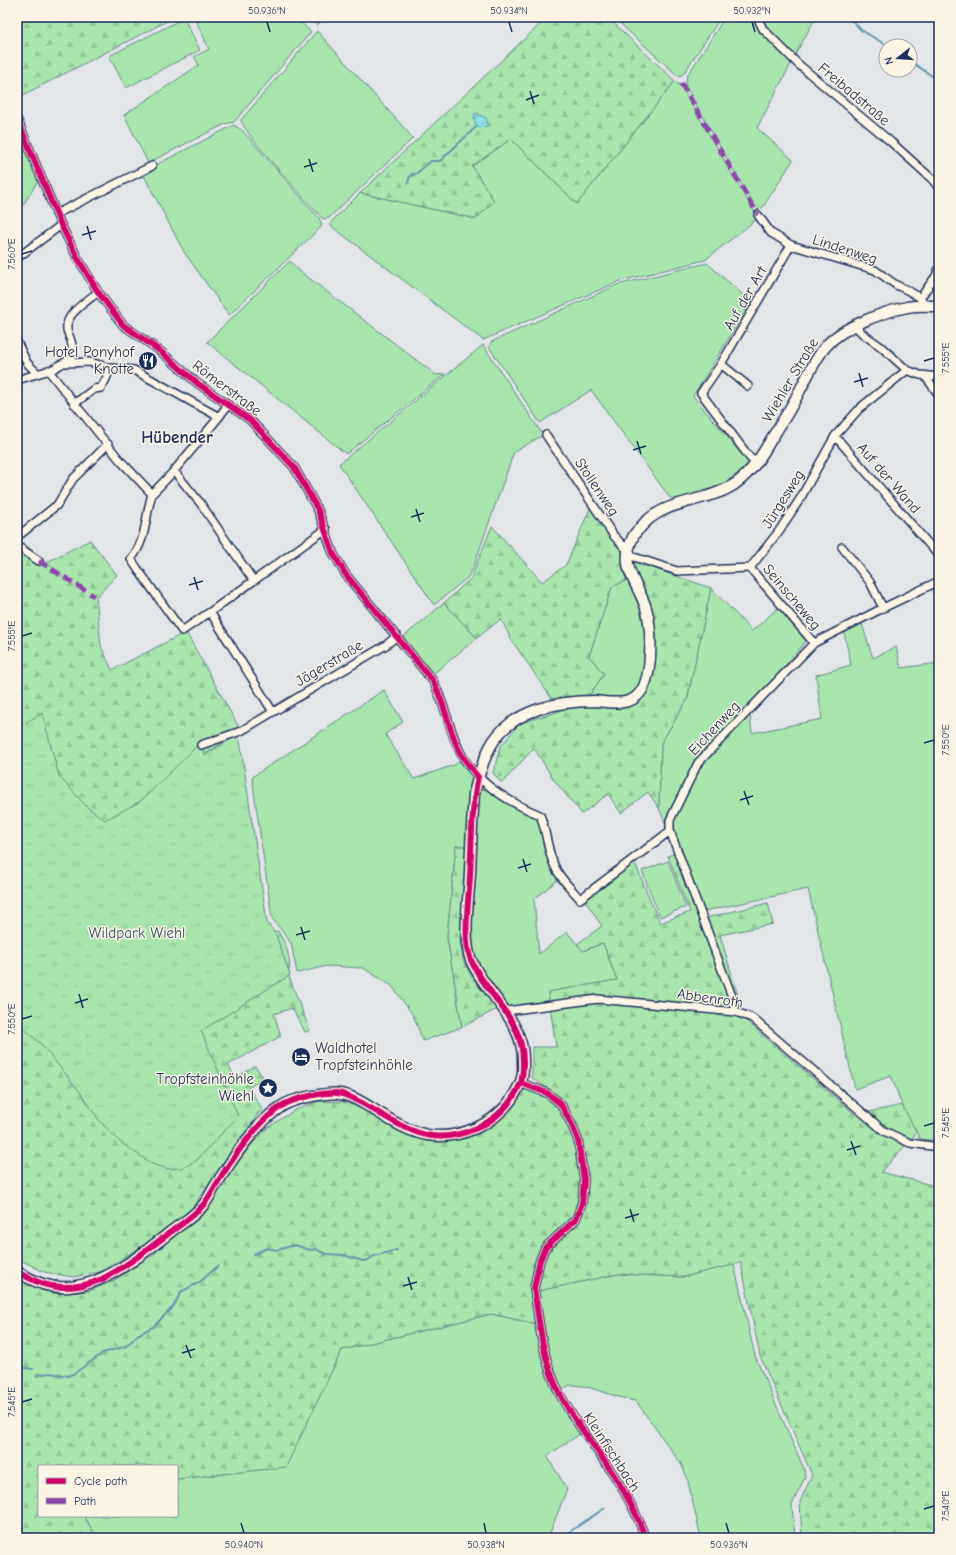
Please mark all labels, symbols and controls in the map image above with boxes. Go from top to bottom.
text: 50.936°N [248,5,286,17]
text: 50.934°N [490,5,528,17]
text: 50.932°N [733,5,771,17]
north arrow [878,38,918,78]
text: N [882,55,896,66]
street label: Freibadstraße [814,59,894,130]
street label: Lindenweg [810,230,880,268]
text: 7.560°E [6,238,18,270]
street label: Auf der Art [719,262,771,333]
street label: Wiehler Straße [758,334,822,425]
text: 7.555°E [940,342,952,374]
place label: Hotel Ponyhof Knotte [45,343,135,378]
restaurant icon: Hotel Ponyhof Knotte [137,350,159,372]
street label: Römerstraße [189,356,266,420]
district label: Hübender [141,428,213,447]
street label: Auf der Wand [853,439,925,517]
street label: Stollenweg [571,454,623,520]
street label: Jürgesweg [758,466,808,532]
street label: Seinscheweg [759,560,825,634]
text: 7.555°E [6,620,18,652]
street label: Jägerstraße [292,636,366,690]
street label: Eichenweg [684,697,744,759]
text: 7.550°E [940,724,952,756]
park label: Wildpark Wiehl [89,924,185,942]
street label: Abbenroth [676,984,744,1012]
text: 7.550°E [6,1003,18,1035]
place label: Waldhotel Tropfsteinhöhle [315,1039,413,1074]
hotel icon: Waldhotel Tropfsteinhöhle [290,1046,312,1068]
place label: Tropfsteinhöhle Wiehl [156,1070,254,1105]
place icon: Tropfsteinhöhle Wiehl [257,1077,279,1099]
text: 7.545°E [940,1108,952,1138]
text: 7.545°E [6,1387,18,1417]
street label: Kleinfischbach [580,1409,644,1495]
legend [38,1465,178,1517]
text: Cycle path [74,1474,127,1488]
text: 7.540°E [940,1490,952,1522]
text: Path [74,1494,96,1508]
text: 50.940°N [225,1539,263,1551]
text: 50.938°N [467,1539,505,1551]
text: 50.936°N [710,1539,748,1551]

